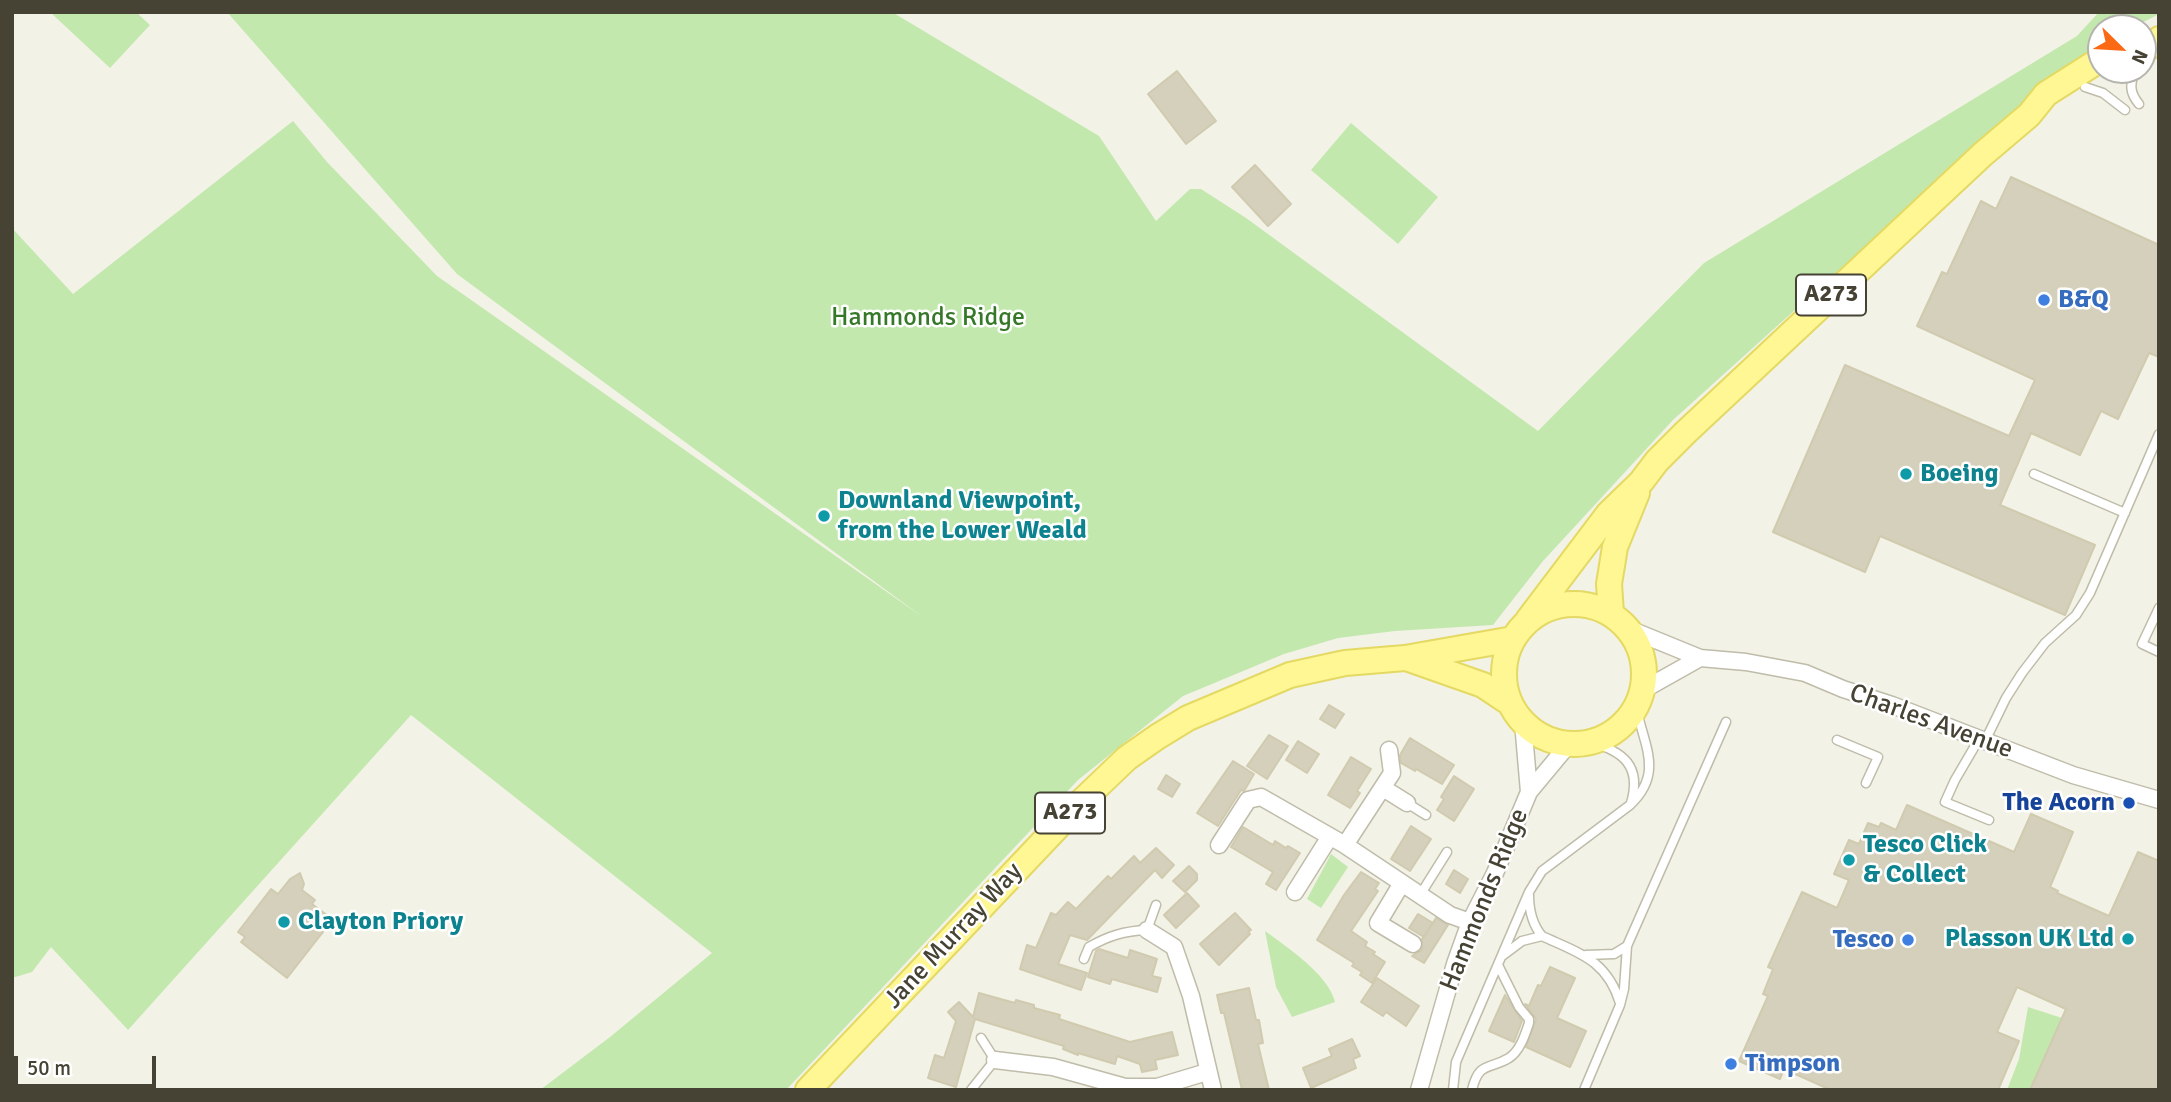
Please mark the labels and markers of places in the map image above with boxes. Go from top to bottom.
place label: B&Q [2058,284,2109,316]
marker: B&Q [2036,292,2052,308]
place label: Boeing [1920,458,1998,490]
marker: Boeing [1898,466,1914,482]
place label: Downland Viewpoint, from the Lower Weald [838,485,1087,546]
marker: Downland Viewpoint, from the Lower Weald [816,508,832,524]
place label: The Acorn [2002,787,2115,819]
marker: The Acorn [2121,795,2137,811]
place label: Tesco Click & Collect [1863,829,1987,890]
marker: Tesco Click & Collect [1841,852,1857,868]
place label: Clayton Priory [298,906,463,938]
marker: Clayton Priory [276,914,292,930]
place label: Plasson UK Ltd [1945,923,2114,955]
place label: Tesco [1833,924,1894,956]
marker: Plasson UK Ltd [2120,931,2136,947]
marker: Tesco [1900,932,1916,948]
place label: Timpson [1745,1048,1840,1080]
marker: Timpson [1723,1056,1739,1072]

